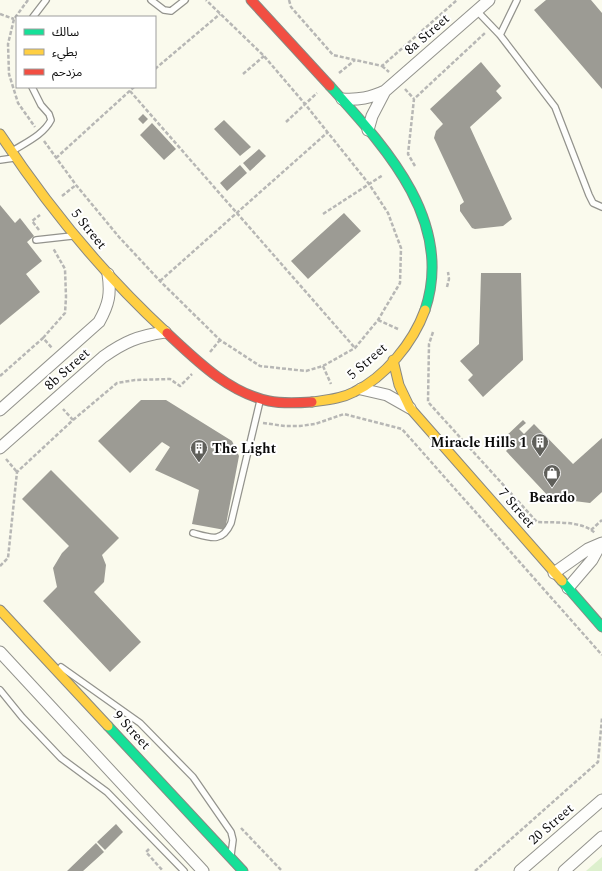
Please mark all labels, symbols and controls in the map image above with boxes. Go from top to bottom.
street label: 8a Street [400,8,454,60]
legend [16,16,156,88]
text: سالك [52,23,79,42]
text: بطيء [52,43,78,62]
text: مزدحم [52,63,82,82]
street label: 5 Street [66,204,112,254]
street label: 5 Street [342,338,392,384]
street label: 8b Street [40,343,95,395]
place label: Miracle Hills 1 [431,432,527,453]
building icon: Miracle Hills 1 [530,432,550,457]
building icon: The Light [189,438,209,463]
place label: The Light [212,438,277,459]
shop icon: Beardo [542,463,562,488]
street label: 7 Street [494,483,540,533]
place label: Beardo [529,487,575,508]
street label: 9 Street [108,706,156,754]
street label: 20 Street [524,798,578,850]

